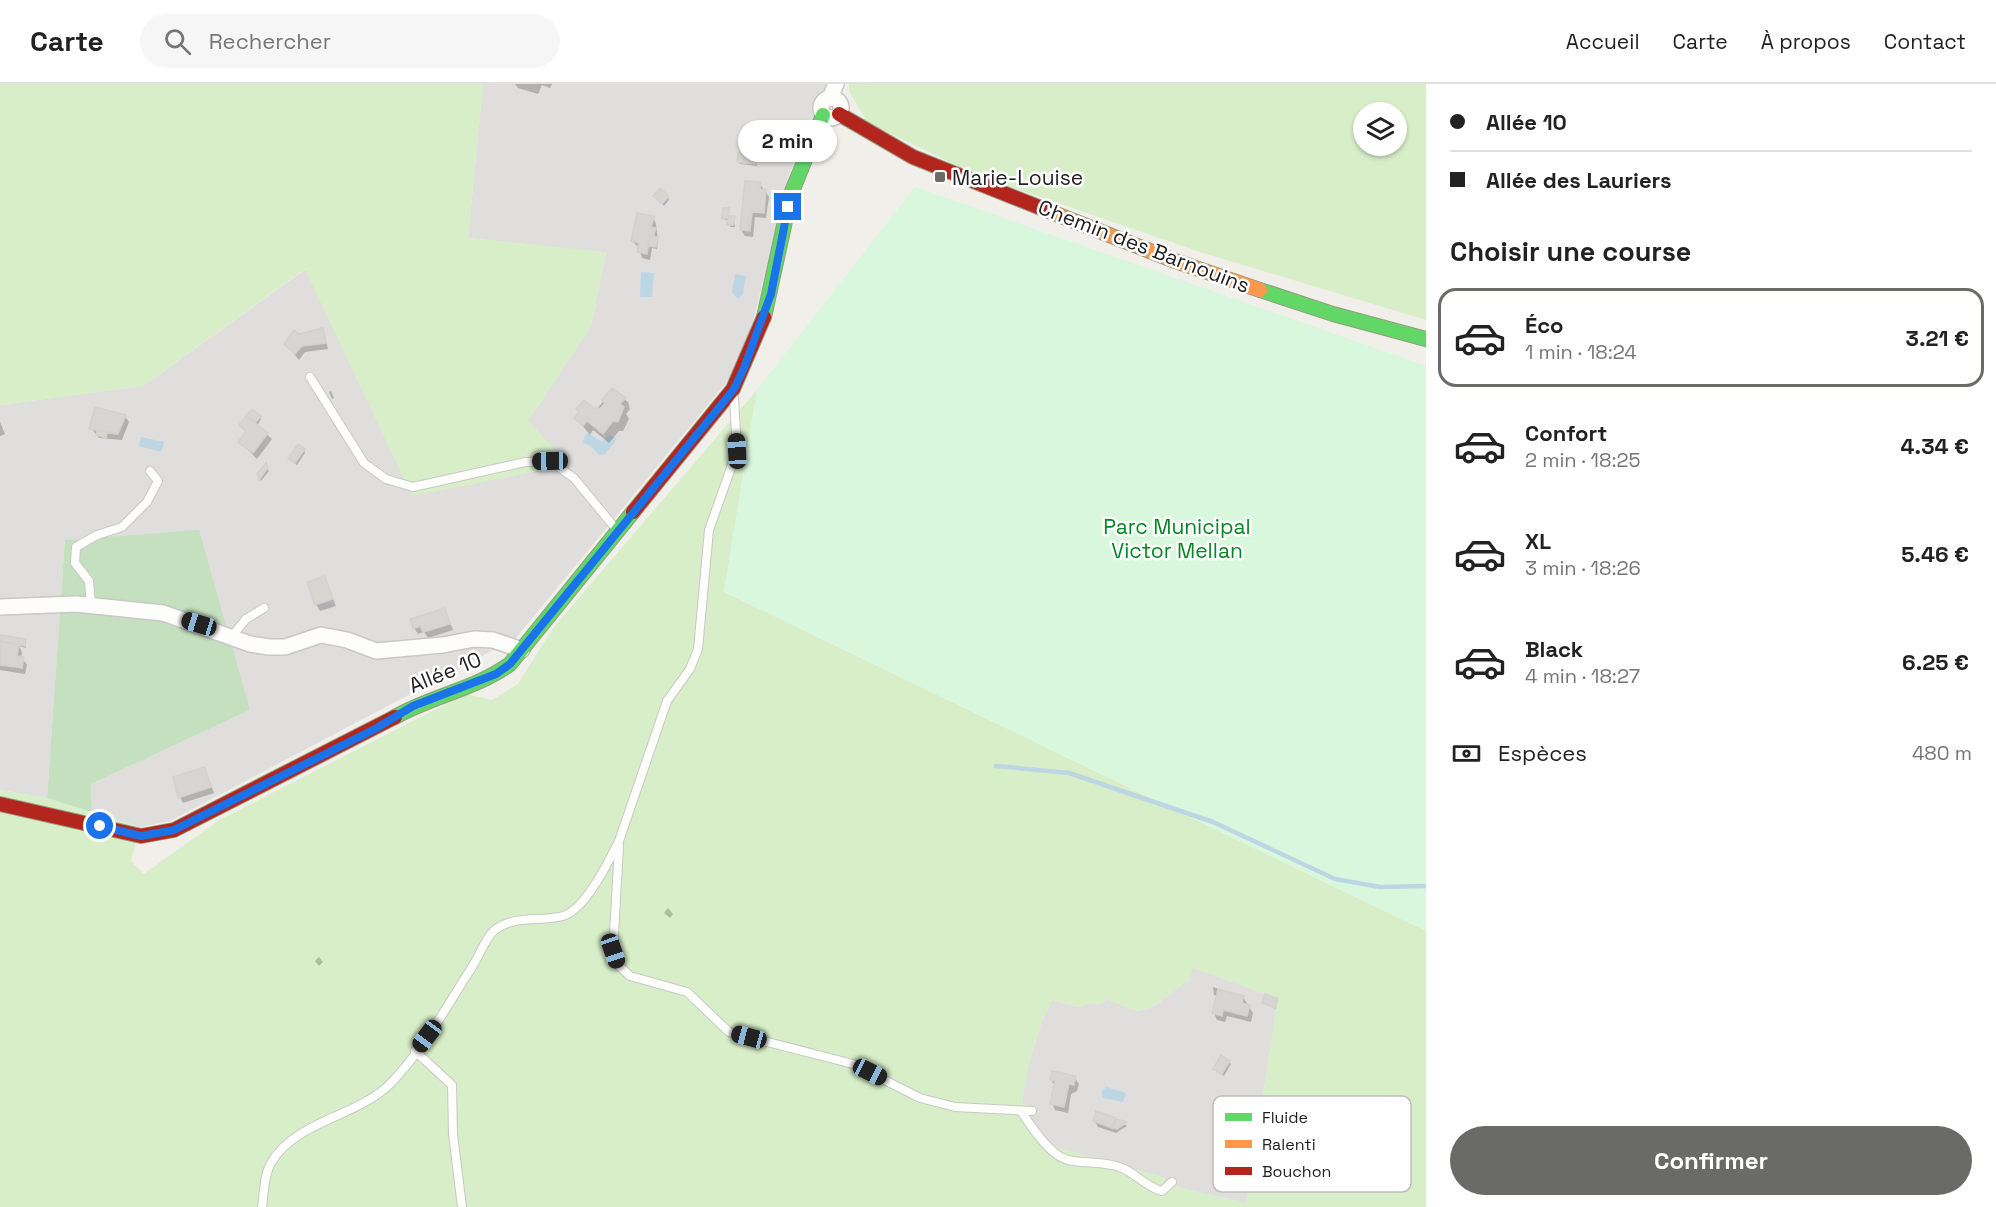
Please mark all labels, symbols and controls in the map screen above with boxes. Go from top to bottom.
search box [140,14,560,68]
text: Carte [30,23,104,59]
icon: search [161,25,194,58]
text: Rechercher [209,27,331,55]
text: Accueil [1566,28,1640,55]
text: Carte [1673,28,1728,55]
text: À propos [1761,28,1851,55]
text: Contact [1884,28,1966,55]
map controls [1353,102,1407,156]
button: layers [1353,102,1407,156]
text: Allée 10 [1486,108,1567,136]
callout: 2 min [738,120,838,162]
text: 2 min [762,128,813,154]
place label: Marie-Louise [952,164,1083,191]
text: Allée des Lauriers [1486,166,1672,194]
marker: Marie-Louise [933,170,947,184]
route end [774,193,801,220]
street label: Chemin des Barnouins [1034,193,1254,299]
text: Choisir une course [1450,234,1691,269]
icon: car [1453,311,1507,365]
text: Éco [1525,311,1564,339]
text: 3.21 € [1906,324,1969,352]
text: 1 min · 18:24 [1525,339,1637,365]
icon: car [1453,419,1507,473]
text: Confort [1525,419,1607,447]
text: 4.34 € [1901,432,1969,460]
car [727,433,747,469]
text: 2 min · 18:25 [1525,447,1641,473]
car [532,452,568,470]
park label: Parc Municipal Victor Mellan [1103,513,1251,564]
icon: car [1453,527,1507,581]
text: XL [1525,527,1551,555]
text: 5.46 € [1901,540,1969,568]
text: 3 min · 18:26 [1525,555,1641,581]
car [179,610,219,638]
icon: car [1453,635,1507,689]
text: Black [1525,635,1583,663]
street label: Allée 10 [405,645,485,699]
text: 6.25 € [1902,648,1969,676]
text: 4 min · 18:27 [1525,663,1640,689]
icon: cash [1450,737,1483,770]
text: Espèces [1498,739,1587,767]
text: 480 m [1912,740,1972,766]
route start [86,812,113,839]
car [599,931,627,971]
car [409,1016,445,1056]
car [729,1024,769,1050]
car [850,1056,890,1088]
legend [1213,1096,1411,1192]
text: Fluide [1262,1107,1308,1128]
button: Confirmer [1450,1126,1972,1195]
text: Ralenti [1262,1134,1316,1155]
text: Bouchon [1262,1161,1331,1182]

